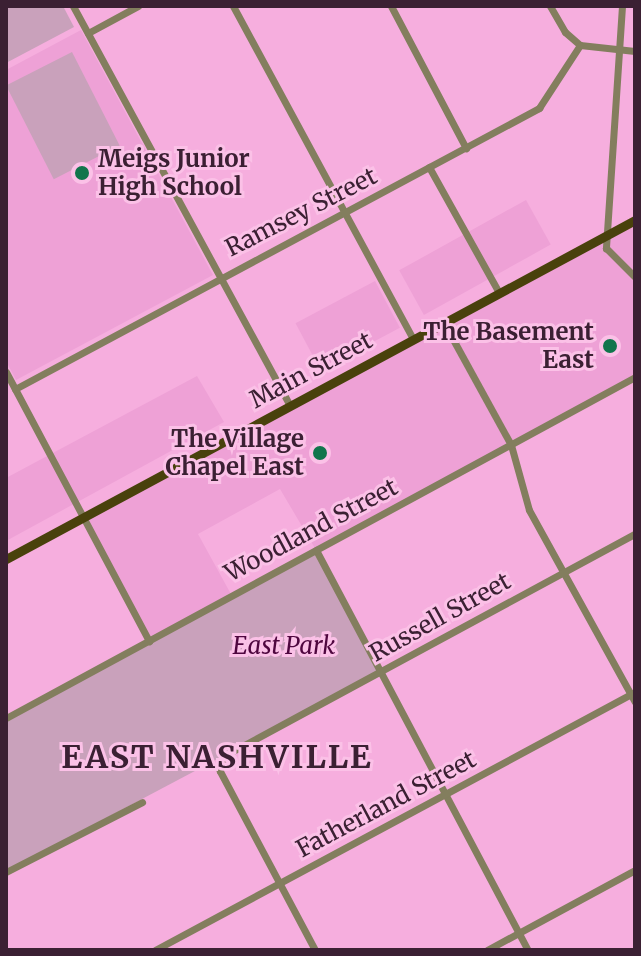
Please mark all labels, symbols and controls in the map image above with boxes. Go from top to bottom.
place label: Meigs Junior High School [98,145,250,201]
street label: Ramsey Street [220,161,382,263]
marker: Meigs Junior High School [73,164,91,182]
place label: The Basement East [423,318,594,374]
street label: Main Street [245,326,377,414]
marker: The Basement East [601,337,619,355]
place label: The Village Chapel East [165,425,304,481]
marker: The Village Chapel East [311,444,329,462]
street label: Woodland Street [220,472,402,588]
street label: Russell Street [365,566,515,668]
park label: East Park [233,632,335,660]
district label: EAST NASHVILLE [61,738,373,776]
street label: Fatherland Street [291,745,481,863]

